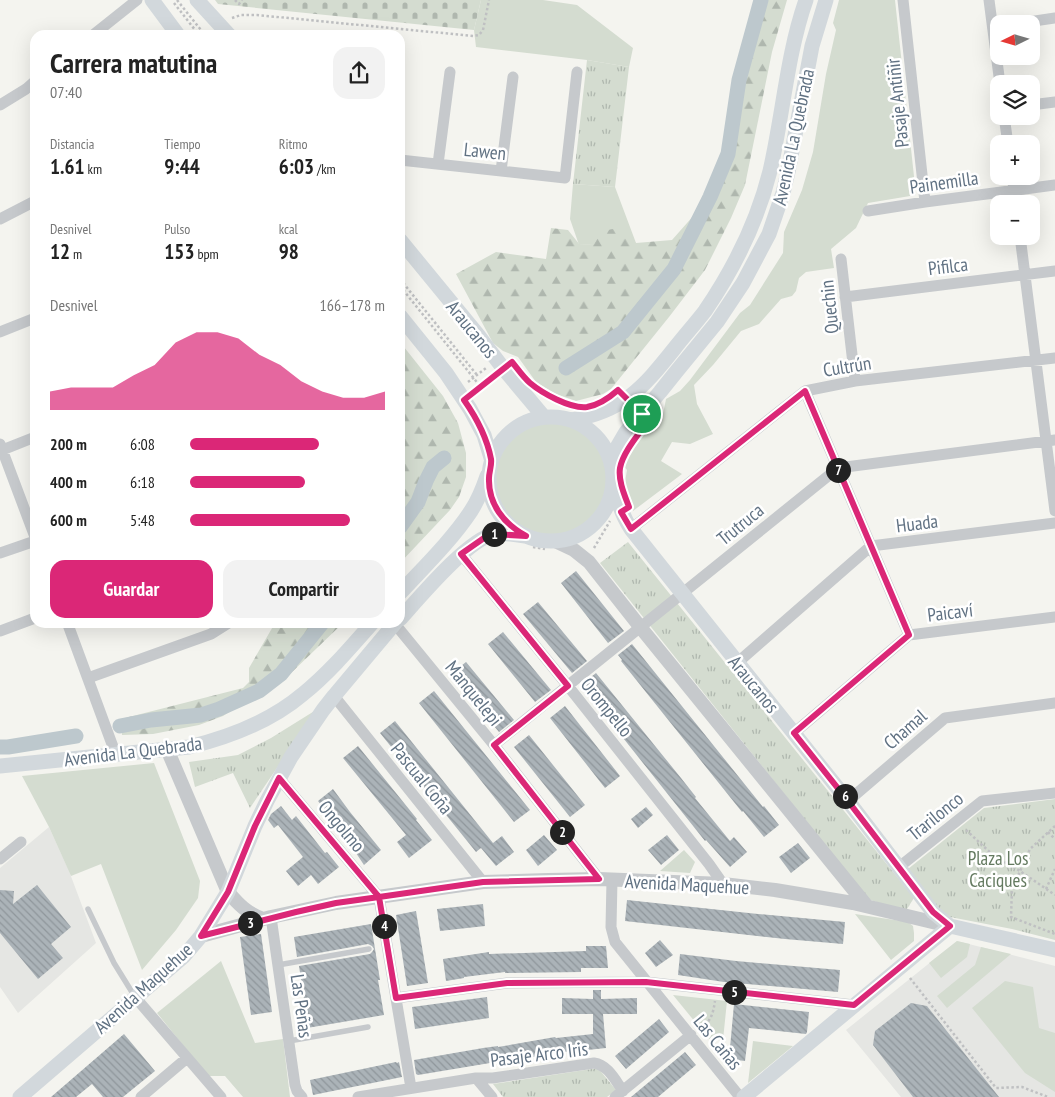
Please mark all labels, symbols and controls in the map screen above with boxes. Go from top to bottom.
north arrow [990,15,1040,65]
map controls [990,15,1040,245]
text: Carrera matutina [50,44,217,81]
button: share [333,47,385,99]
street label: Pasaje Antiñir [880,56,914,149]
street label: Avenida La Quebrada [767,67,819,207]
button: layers [990,75,1040,125]
text: 07:40 [50,82,82,102]
text: Distancia [50,135,94,153]
text: Tiempo [164,135,201,153]
text: Ritmo [279,135,307,153]
button: + [990,135,1040,185]
street label: Lawen [463,137,507,165]
text: 1.61 [50,153,85,180]
text: 9:44 [164,153,200,180]
text: 6:03 [279,153,314,180]
text: km [85,160,102,178]
text: /km [314,160,336,178]
street label: Painemilla [908,165,980,199]
button: − [990,195,1040,245]
text: Desnivel [50,220,92,238]
text: Pulso [164,220,190,238]
text: kcal [279,220,298,238]
text: 12 [50,238,70,265]
text: 153 [164,238,194,265]
text: 98 [279,238,299,265]
text: m [70,245,82,263]
text: bpm [194,245,219,263]
street label: Pifilca [927,252,969,280]
street label: Quechin [814,279,844,335]
text: Desnivel [50,295,97,315]
text: 166–178 m [320,295,385,315]
street label: Araucanos [441,295,503,363]
street label: Cultrún [821,350,873,382]
pin [621,393,663,435]
icon: arrive [628,400,656,428]
text: 200 m [50,434,87,454]
text: 6:08 [130,434,155,454]
pin: 7 [826,458,850,482]
text: 7 [835,461,842,479]
text: 400 m [50,472,87,492]
text: 6:18 [130,472,155,492]
street label: Trutruca [712,498,768,550]
street label: Huada [895,509,939,537]
text: 600 m [50,510,87,530]
text: 5:48 [130,510,155,530]
pin: 1 [482,522,506,546]
text: 1 [491,525,498,543]
button: Guardar [50,560,213,618]
button: Compartir [223,560,385,618]
street label: Paicaví [926,597,974,627]
street label: Araucanos [723,650,785,718]
street label: Manquelepi [440,656,508,730]
street label: Orompello [576,672,638,742]
street label: Chamal [879,703,932,754]
street label: Avenida La Quebrada [63,731,203,771]
street label: Pascual Coña [386,737,458,819]
pin: 6 [832,784,858,808]
street label: Trarilonco [902,786,968,846]
text: 6 [842,787,849,805]
street label: Ongolmo [313,795,371,857]
pin: 2 [550,820,574,844]
text: 2 [559,823,566,841]
park label: Plaza Los Caciques [968,846,1028,892]
street label: Avenida Maquehue [624,869,750,899]
pin: 3 [238,910,262,936]
text: 3 [247,914,254,932]
pin: 4 [372,914,396,938]
text: 4 [381,917,388,935]
street label: Avenida Maquehue [89,937,197,1039]
street label: Las Peñas [286,973,318,1039]
pin: 5 [722,980,746,1004]
text: 5 [731,983,738,1001]
street label: Las Cañas [689,1010,747,1074]
street label: Pasaje Arco Iris [489,1036,589,1072]

